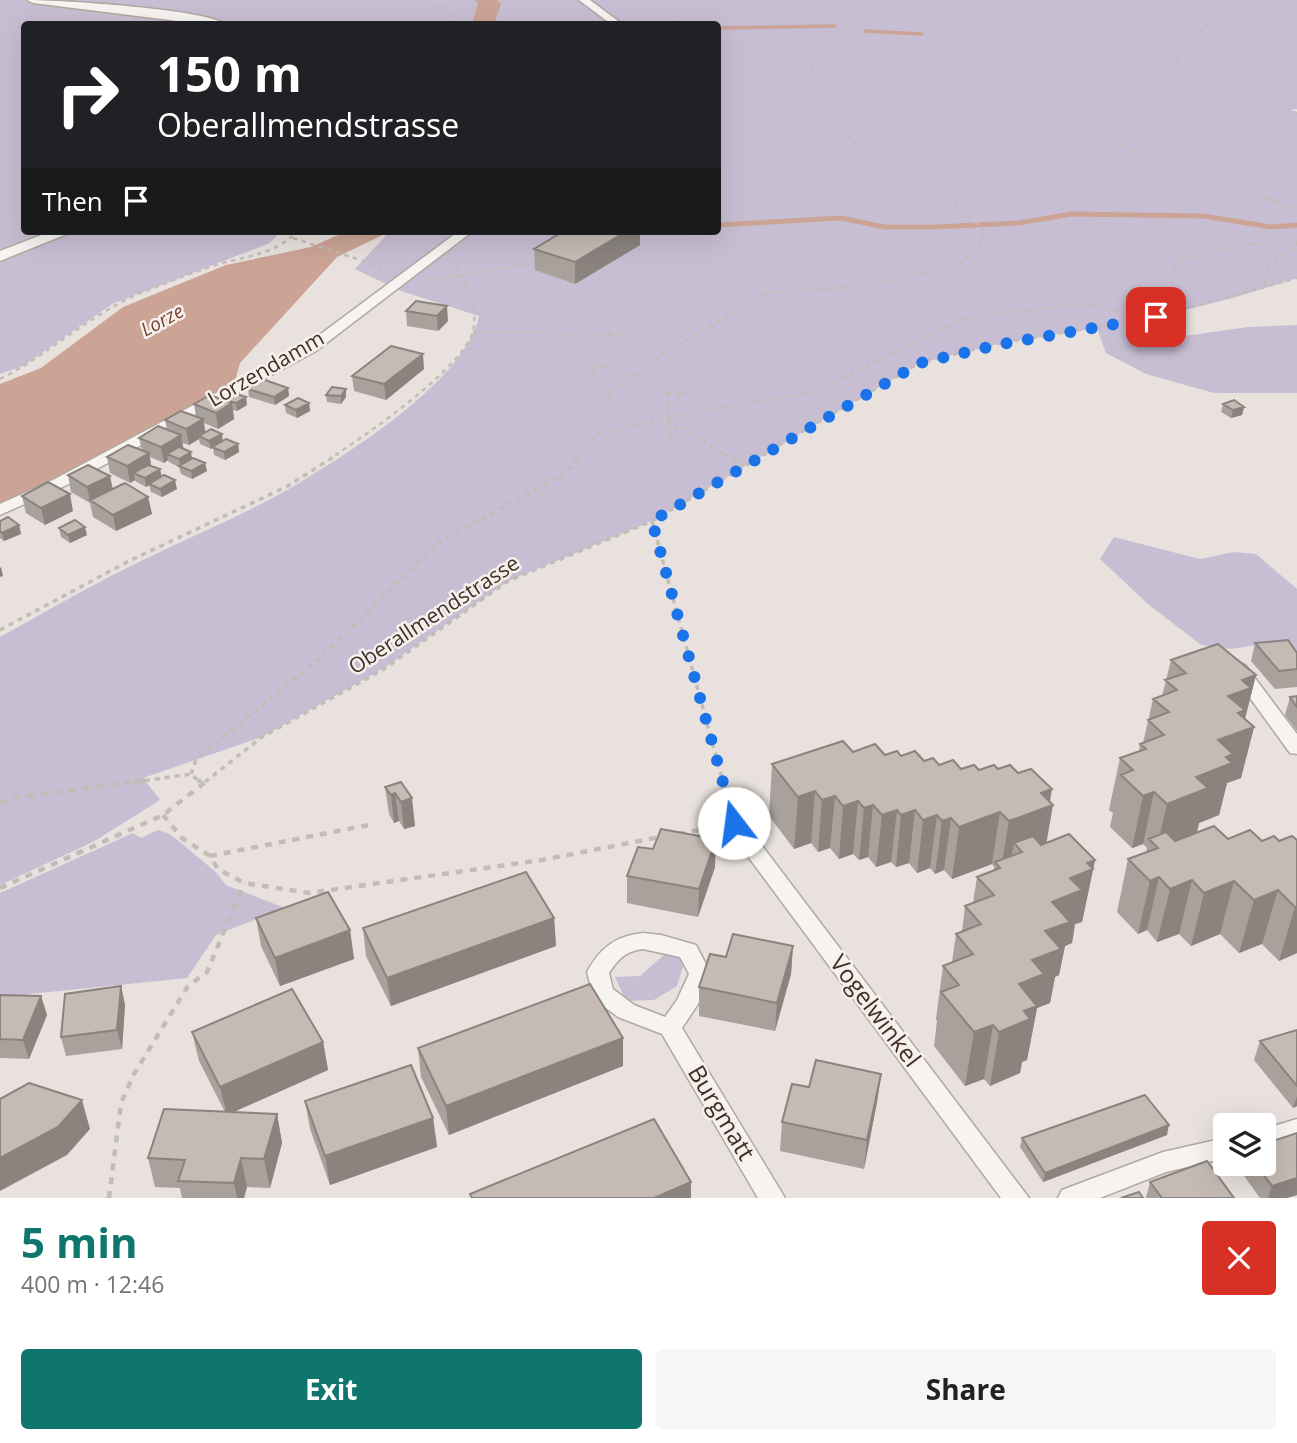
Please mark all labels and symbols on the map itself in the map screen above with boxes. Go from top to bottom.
pin [1126,287,1186,347]
water label: Lorze [136,298,188,342]
street label: Lorzendamm [202,323,329,413]
street label: Oberallmendstrasse [343,548,524,680]
position arrow [697,786,771,860]
street label: Vogelwinkel [823,947,929,1073]
street label: Burgmatt [681,1058,764,1166]

